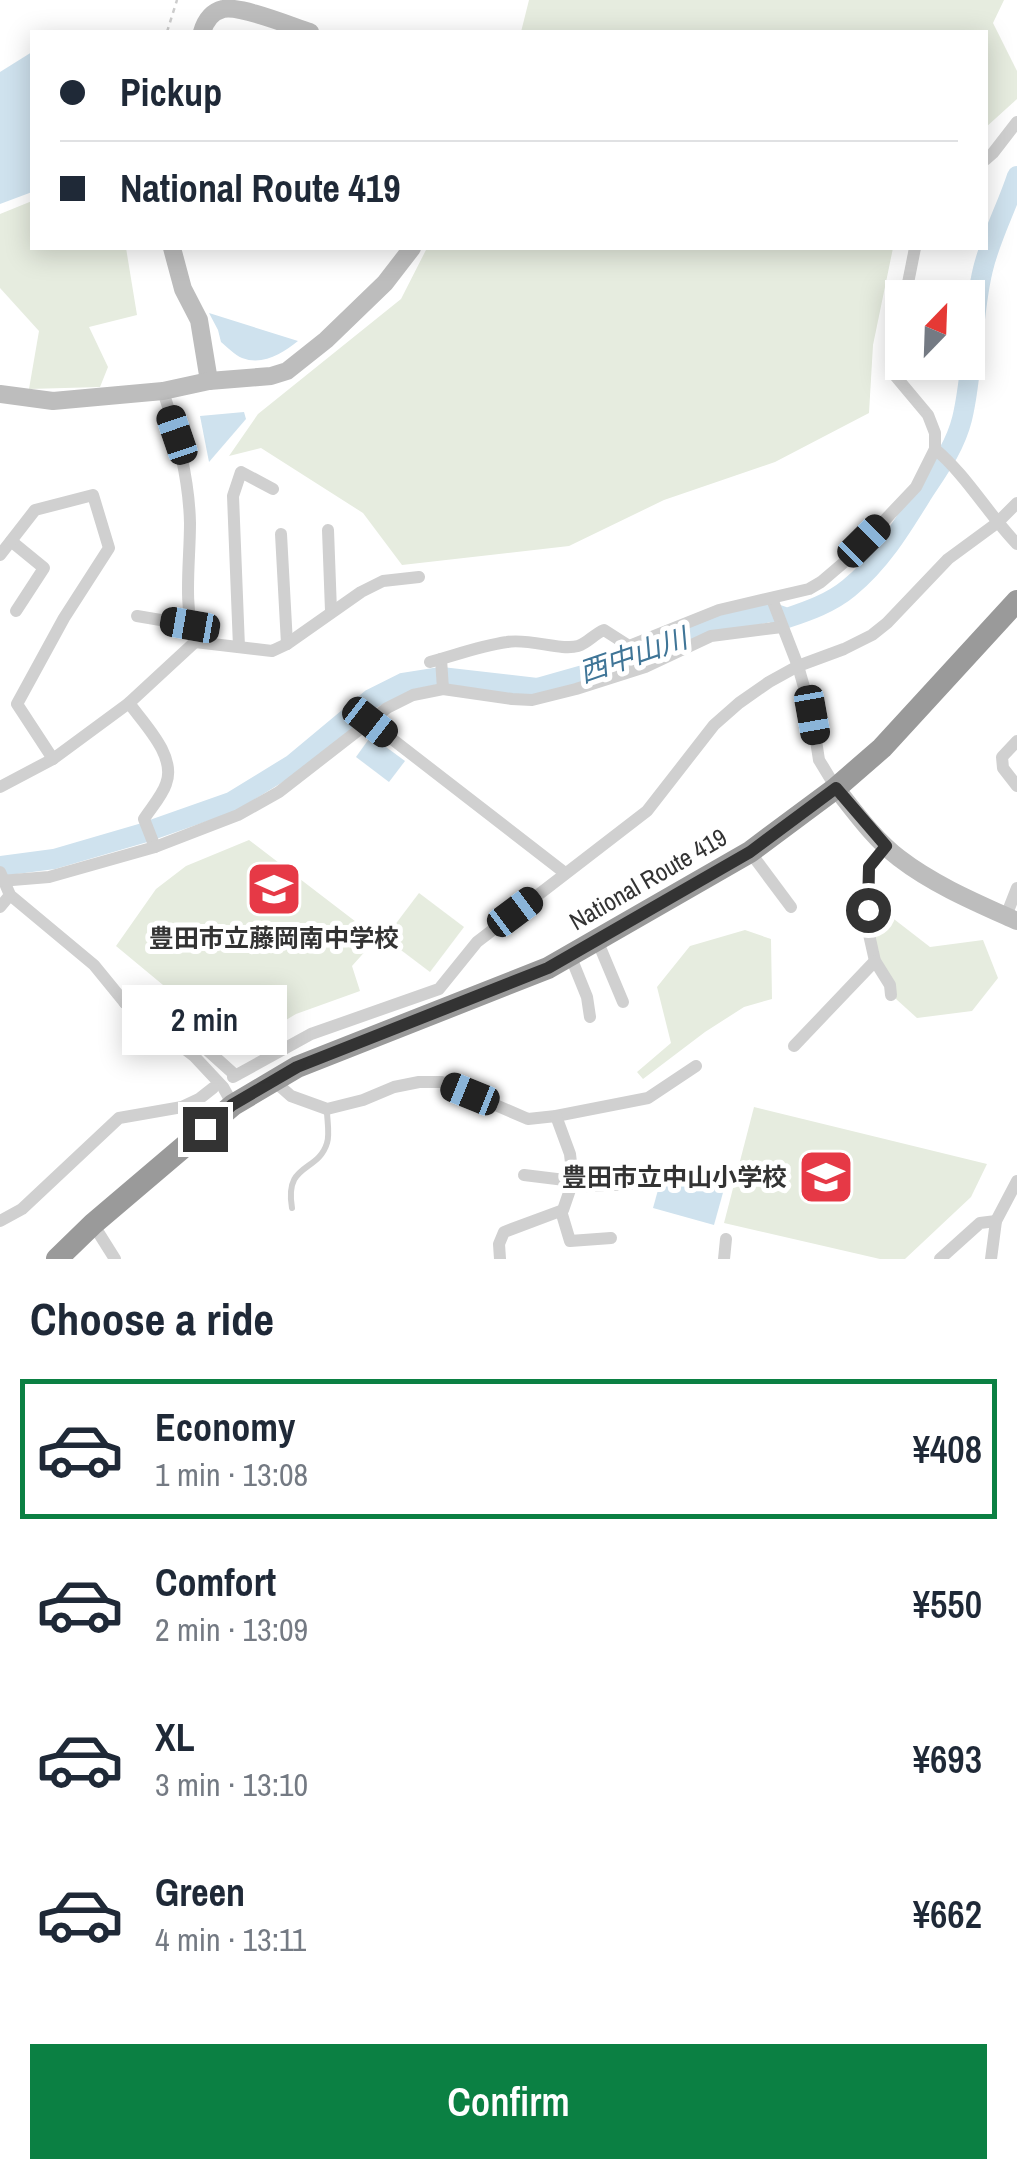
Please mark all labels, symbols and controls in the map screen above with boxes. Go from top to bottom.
text: Pickup [120,67,222,118]
text: National Route 419 [120,163,401,214]
north arrow [885,280,985,380]
map controls [885,280,985,380]
car [153,402,201,468]
car [832,509,896,573]
car [158,605,222,645]
water label: 西中山川 [574,618,695,691]
car [792,683,832,747]
car [337,692,403,752]
street label: National Route 419 [563,820,733,938]
school or university icon: 豊田市立藤岡南中学校 [244,859,304,919]
car [482,882,548,942]
route start [846,888,891,933]
place label: 豊田市立藤岡南中学校 [149,921,399,955]
callout: 2 min [122,984,288,1054]
text: 2 min [171,998,238,1041]
car [437,1069,503,1119]
route end [183,1107,228,1152]
school or university icon: 豊田市立中山小学校 [796,1147,856,1207]
place label: 豊田市立中山小学校 [562,1160,787,1194]
text: Choose a ride [30,1288,274,1349]
text: Economy [155,1402,295,1453]
icon: car [35,1404,125,1494]
text: ¥408 [913,1424,982,1475]
text: 1 min · 13:08 [155,1453,308,1496]
text: Comfort [155,1557,276,1608]
icon: car [35,1559,125,1649]
text: ¥550 [913,1579,982,1630]
text: 2 min · 13:09 [155,1608,308,1651]
text: XL [155,1712,195,1763]
icon: car [35,1714,125,1804]
text: ¥693 [913,1734,982,1785]
text: 3 min · 13:10 [155,1763,308,1806]
text: Green [155,1867,245,1918]
icon: car [35,1869,125,1959]
text: ¥662 [913,1889,982,1940]
text: 4 min · 13:11 [155,1918,306,1961]
button: Confirm [30,2044,987,2159]

